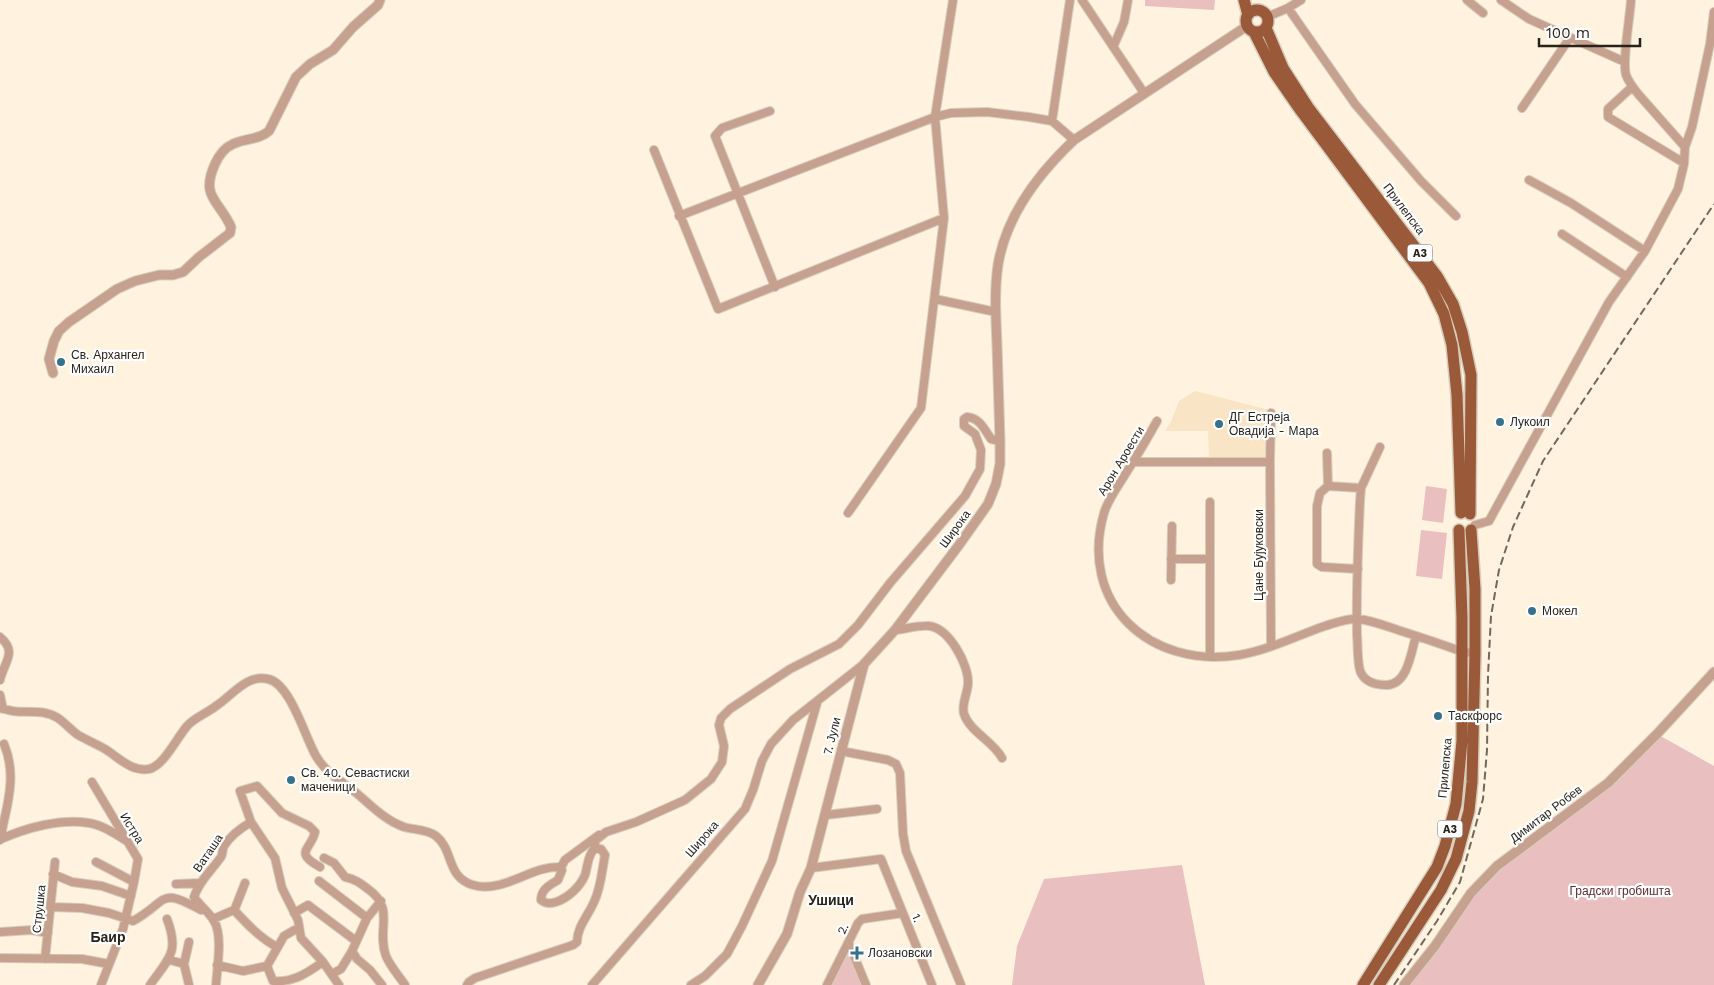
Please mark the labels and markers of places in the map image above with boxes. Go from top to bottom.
place label: Св. Архангел Михаил [71,348,144,376]
marker: Св. Архангел Михаил [55,356,67,368]
place label: ДГ Естреја Овадија - Мара [1229,410,1319,438]
place label: Лукоил [1510,415,1550,429]
marker: Лукоил [1494,416,1506,428]
marker: ДГ Естреја Овадија - Мара [1213,418,1225,430]
place label: Мокел [1542,604,1577,618]
marker: Мокел [1526,605,1538,617]
place label: Таскфорс [1448,709,1502,723]
marker: Таскфорс [1432,710,1444,722]
place label: Св. 40. Севастиски маченици [301,766,410,794]
marker: Св. 40. Севастиски маченици [285,774,297,786]
marker: Лозановски [850,946,864,960]
place label: Лозановски [868,946,932,960]

